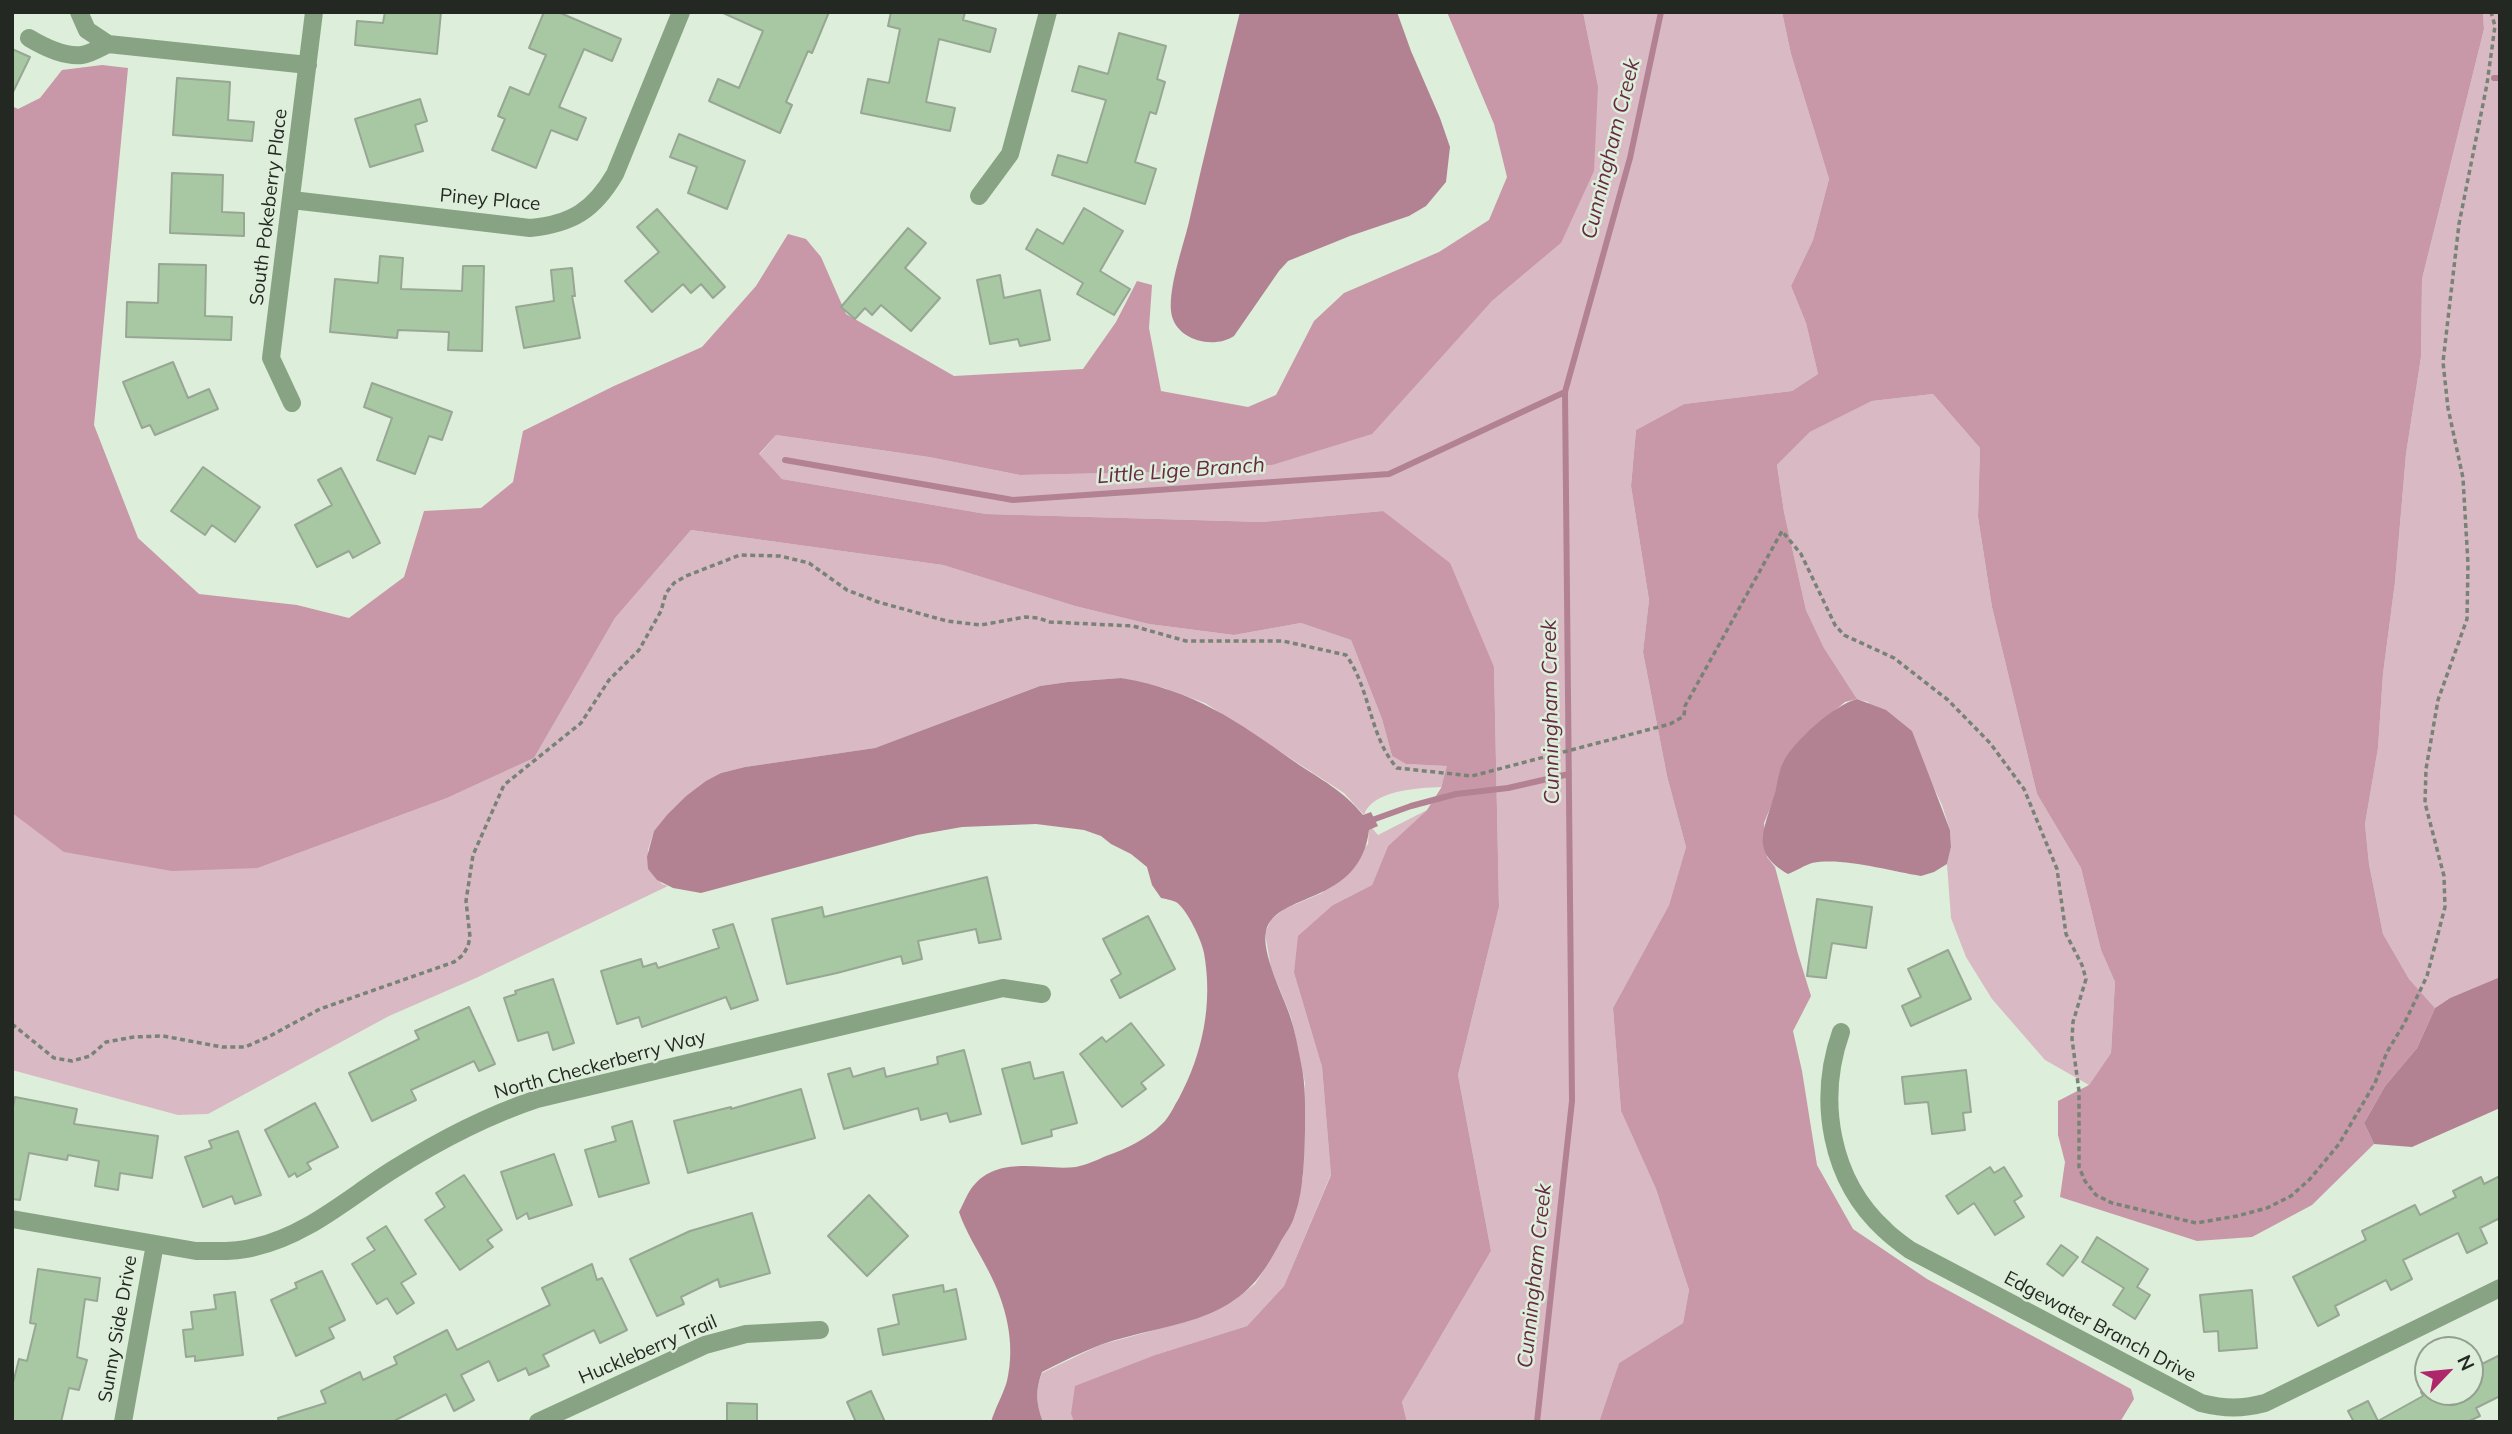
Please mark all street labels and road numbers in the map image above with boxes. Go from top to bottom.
street label: South Pokeberry Place [246,107,292,307]
street label: Piney Place [439,184,541,216]
street label: North Checkerberry Way [492,1026,708,1104]
street label: Sunny Side Drive [94,1254,142,1404]
street label: Edgewater Branch Drive [2000,1267,2200,1387]
street label: Huckleberry Trail [575,1311,721,1389]

